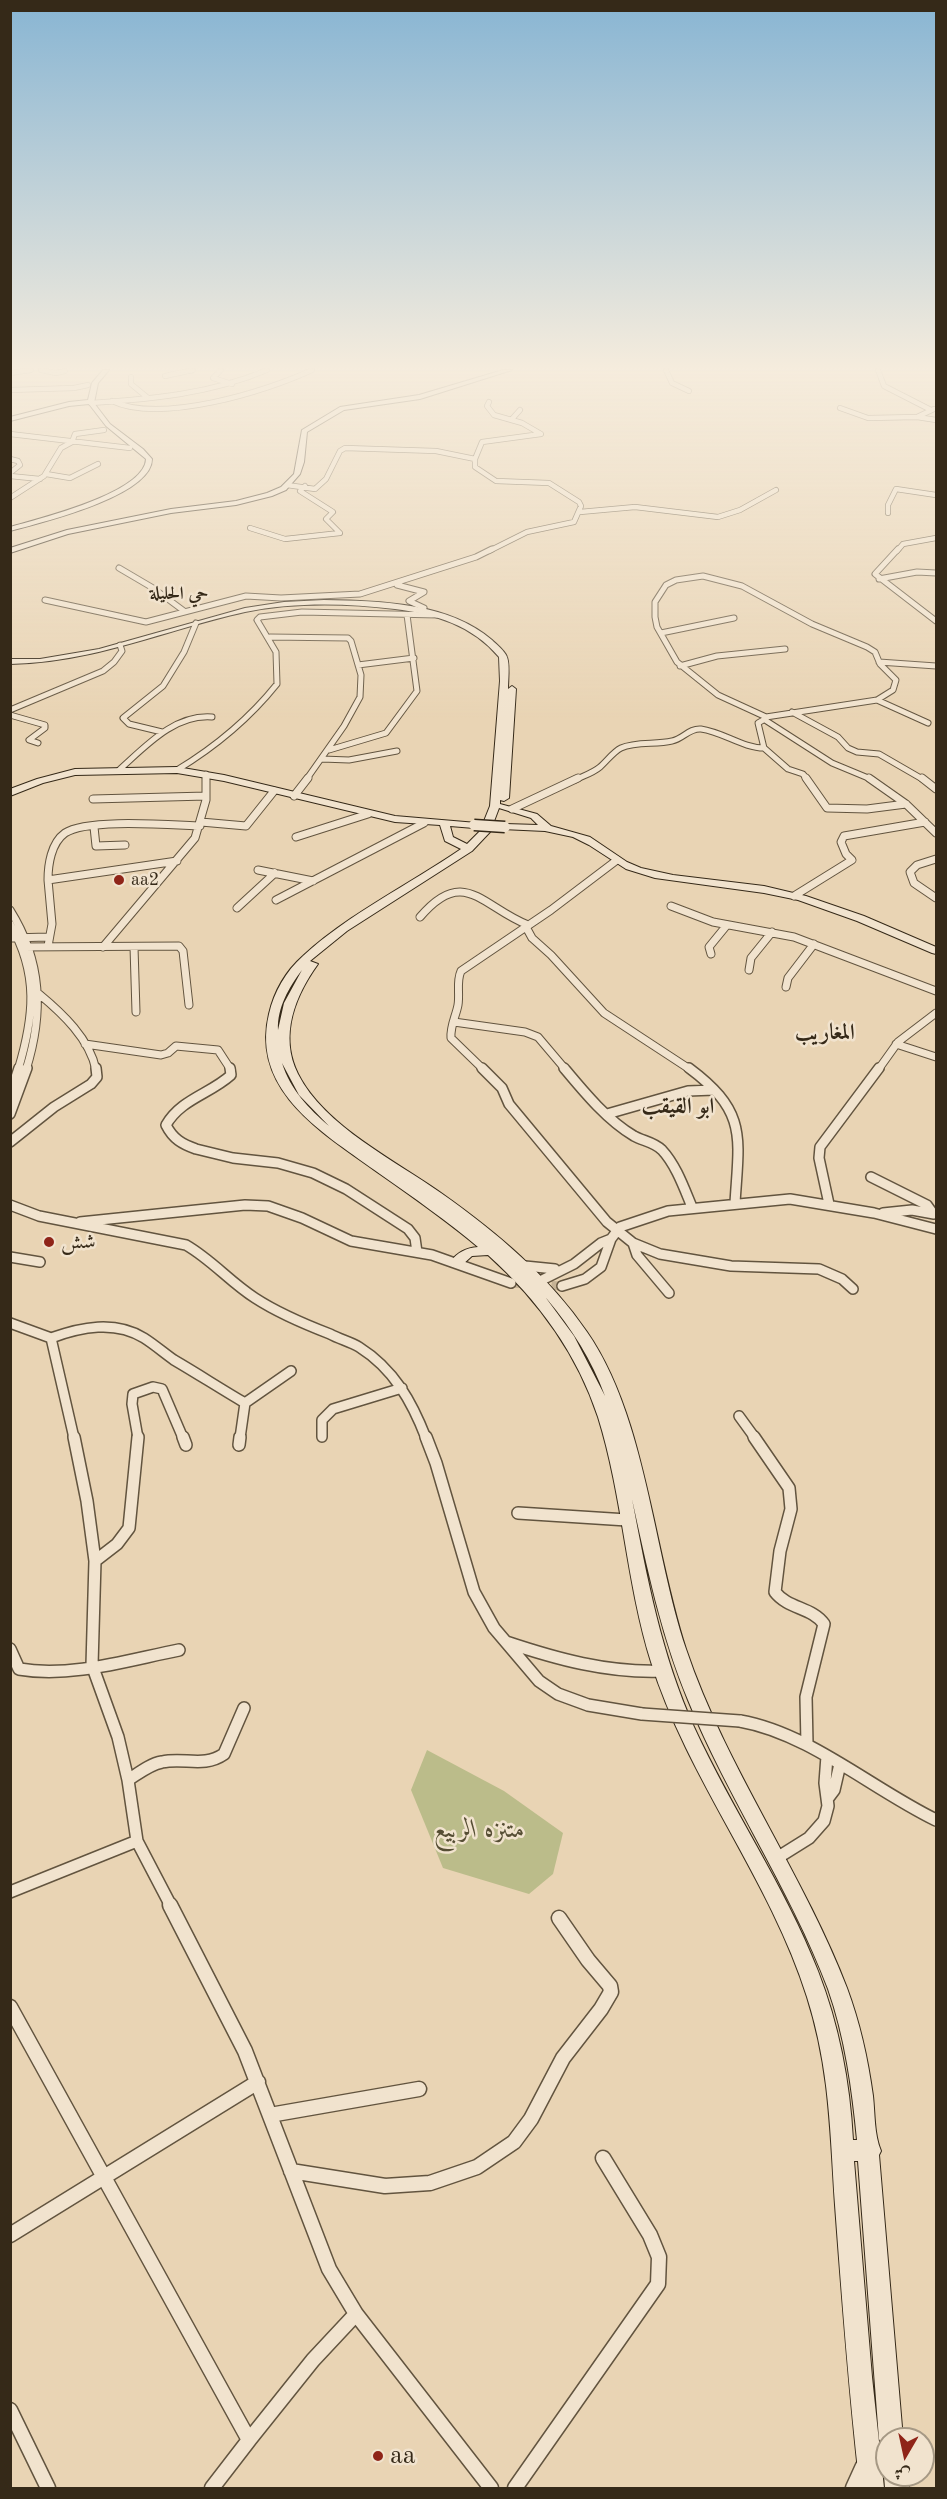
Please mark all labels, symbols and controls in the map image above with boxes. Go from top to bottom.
district label: حي الحليلة [150,583,208,605]
place label: aa2 [131,869,159,891]
marker: aa2 [112,873,126,887]
district label: المغاريب [795,1020,855,1046]
district label: ابو القيقب [642,1094,714,1120]
place label: شش [61,1229,96,1255]
marker: شش [42,1235,56,1249]
park label: متنزه الربيع [433,1814,525,1846]
north arrow [875,2427,935,2487]
place label: aa [390,2440,416,2472]
marker: aa [371,2449,385,2463]
text: ش [893,2464,912,2482]

